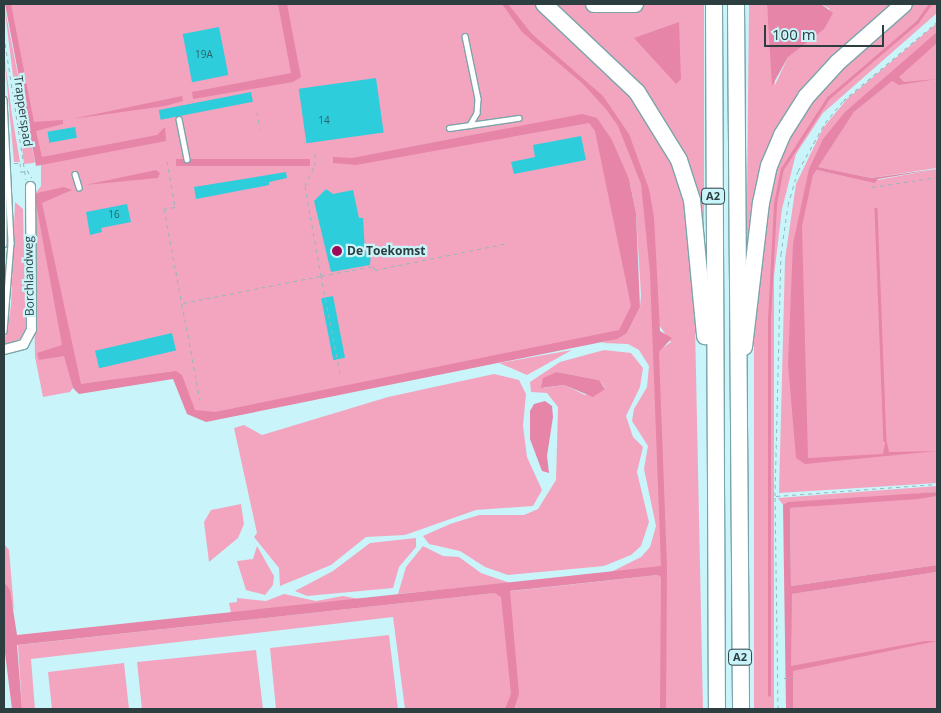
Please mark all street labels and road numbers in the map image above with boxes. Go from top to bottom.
street label: Trapperspad [11,75,35,147]
road number: A2 [700,188,726,205]
street label: Borchlandweg [21,236,37,316]
road number: A2 [728,649,752,666]

